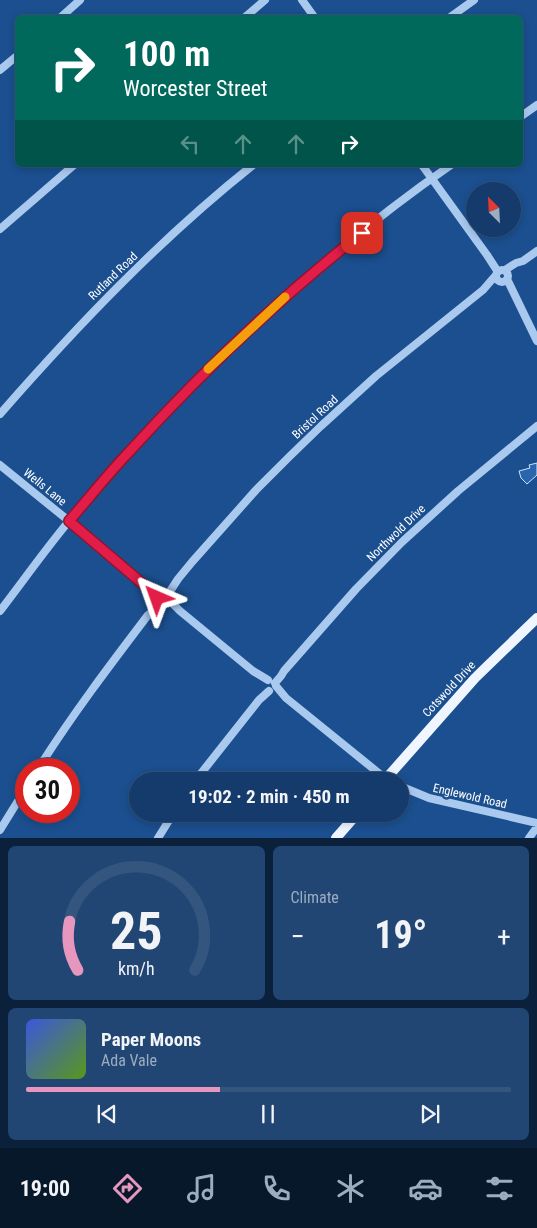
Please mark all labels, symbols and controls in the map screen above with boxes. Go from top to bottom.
text: 100 m [123,34,210,75]
icon: right [40,35,105,100]
text: Worcester Street [123,76,268,101]
icon: left [176,130,204,158]
icon: ahead [229,130,257,158]
icon: ahead [282,130,310,158]
icon: right [335,130,363,158]
north arrow [466,182,521,238]
map controls [466,182,521,237]
pin [341,212,383,254]
icon: arrive [348,219,376,247]
street label: Rutland Road [86,249,140,303]
street label: Bristol Road [289,392,341,442]
street label: Wells Lane [21,465,70,509]
street label: Northwold Drive [364,501,428,564]
position arrow [130,571,182,623]
street label: Cotswold Drive [420,658,479,720]
speed limit sign: 30 [15,758,80,823]
street label: Englewold Road [432,781,508,811]
text: 19:02 · 2 min · 450 m [188,785,350,808]
text: Climate [291,888,339,907]
text: 25 [110,901,163,962]
text: 19° [374,913,427,957]
text: − [291,920,305,953]
text: + [497,920,511,953]
text: km/h [118,958,155,979]
text: Paper Moons [101,1028,201,1051]
text: Ada Vale [101,1051,157,1070]
icon: previous [93,1100,121,1128]
icon: pause [254,1100,282,1128]
icon: next [416,1100,444,1128]
icon: directions [110,1171,145,1206]
icon: music [184,1171,219,1206]
icon: phone [259,1171,294,1206]
icon: climate [333,1171,368,1206]
icon: car [408,1171,443,1206]
icon: filters [482,1171,517,1206]
text: 19:00 [20,1176,70,1201]

